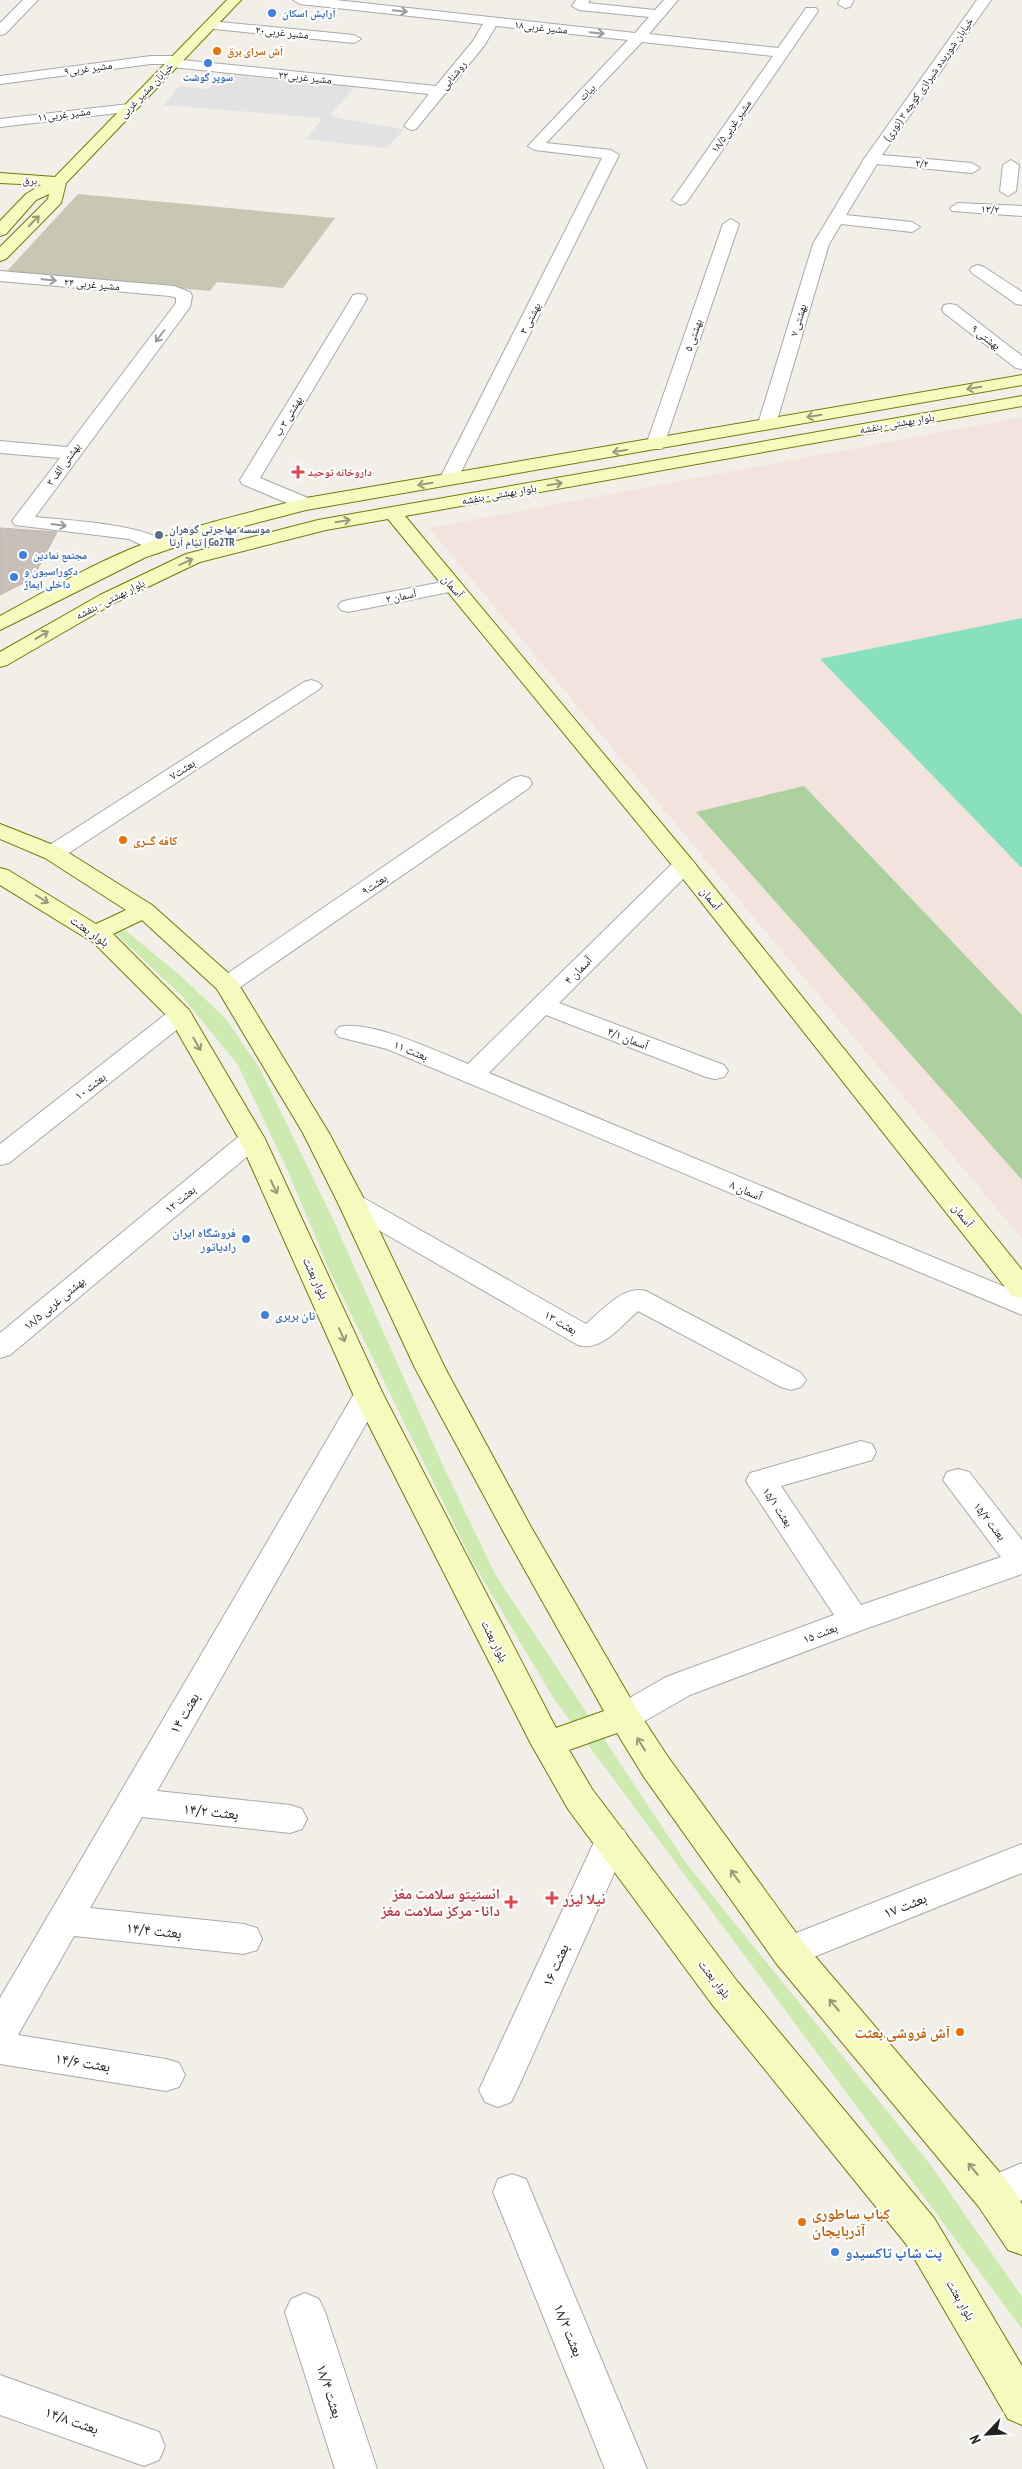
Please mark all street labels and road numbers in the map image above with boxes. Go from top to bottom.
street label: خیابان شوریده شیرازی کوچه ۲ (نوری) [880,14,976,144]
street label: مشیر غربی۱۸ [514,17,568,37]
street label: مشیر غربی۲۰ [255,22,309,42]
street label: روشنایی [437,57,469,93]
street label: مشیر غربی۹ [63,58,113,78]
street label: خیابان مشیر غربی [116,59,176,121]
street label: مشیر غربی۲۲ [278,67,332,87]
street label: بیات [576,81,598,103]
street label: مشیر غربی۱۸/۵ [708,97,754,155]
street label: مشیر غربی۱۱ [37,104,91,124]
street label: ۲/۲ [915,155,929,171]
street label: برق [22,173,38,187]
street label: ۱۳/۲ [981,202,999,216]
street label: مشیر غربی ۲۴ [64,275,120,293]
street label: بهشتی ۳ [516,300,544,336]
street label: بهشتی ۷ [786,302,810,338]
street label: بهشتی ۵ [681,317,705,353]
street label: بهشتی ۹ [969,321,1003,353]
street label: بهشتی ۳ ب [271,393,305,439]
street label: بلوار بهشتی - بنفشه [858,410,936,436]
street label: بهشتی الف ۳ [43,440,83,488]
street label: بلوار بهشتی - بنفشه [460,481,538,507]
street label: آسمان [439,571,468,601]
street label: بلوار بهشتی - بنفشه [73,576,147,622]
street label: ۲ آسمان [384,586,418,606]
street label: بعثت۷ [166,755,198,783]
street label: بعثت۹ [358,870,390,898]
street label: آسمان [697,883,726,913]
street label: بلوار بعثت [67,912,112,950]
street label: ۴ آسمان [561,952,596,987]
street label: ۴/۱ آسمان [605,1023,651,1053]
street label: ۱۱ بعثت [391,1036,430,1064]
street label: ۱۰ بعثت [71,1069,109,1103]
street label: ۸ آسمان [728,1177,765,1204]
street label: ۱۲ بعثت [161,1182,199,1217]
street label: آسمان [949,1200,977,1231]
street label: بلوار بعثت [300,1255,332,1301]
street label: بهشتی غربی ۱۸/۵ [20,1273,88,1333]
street label: ۱۳ بعثت [542,1307,580,1338]
street label: ۱۵/۱ بعثت [759,1484,797,1530]
street label: ۱۵/۲ بعثت [970,1499,1010,1543]
street label: بلوار بعثت [478,1618,512,1664]
street label: بعثت ۱۵ [801,1620,839,1647]
street label: بعثت ۱۴ [165,1689,203,1737]
street label: ۱۴/۲ بعثت [182,1799,240,1823]
street label: بعثت ۱۷ [881,1888,929,1922]
street label: ۱۴/۴ بعثت [125,1918,183,1942]
street label: بعثت ۱۶ [537,1941,573,1989]
street label: بلوار بعثت [695,1957,735,2001]
street label: ۱۴/۶ بعثت [54,2048,112,2076]
street label: بلوار بعثت [943,2277,979,2323]
street label: ۱۸/۲ بعثت [550,2301,588,2359]
street label: ۱۸/۴ بعثت [312,2362,348,2420]
street label: ۱۴/۸ بعثت [43,2402,101,2438]

